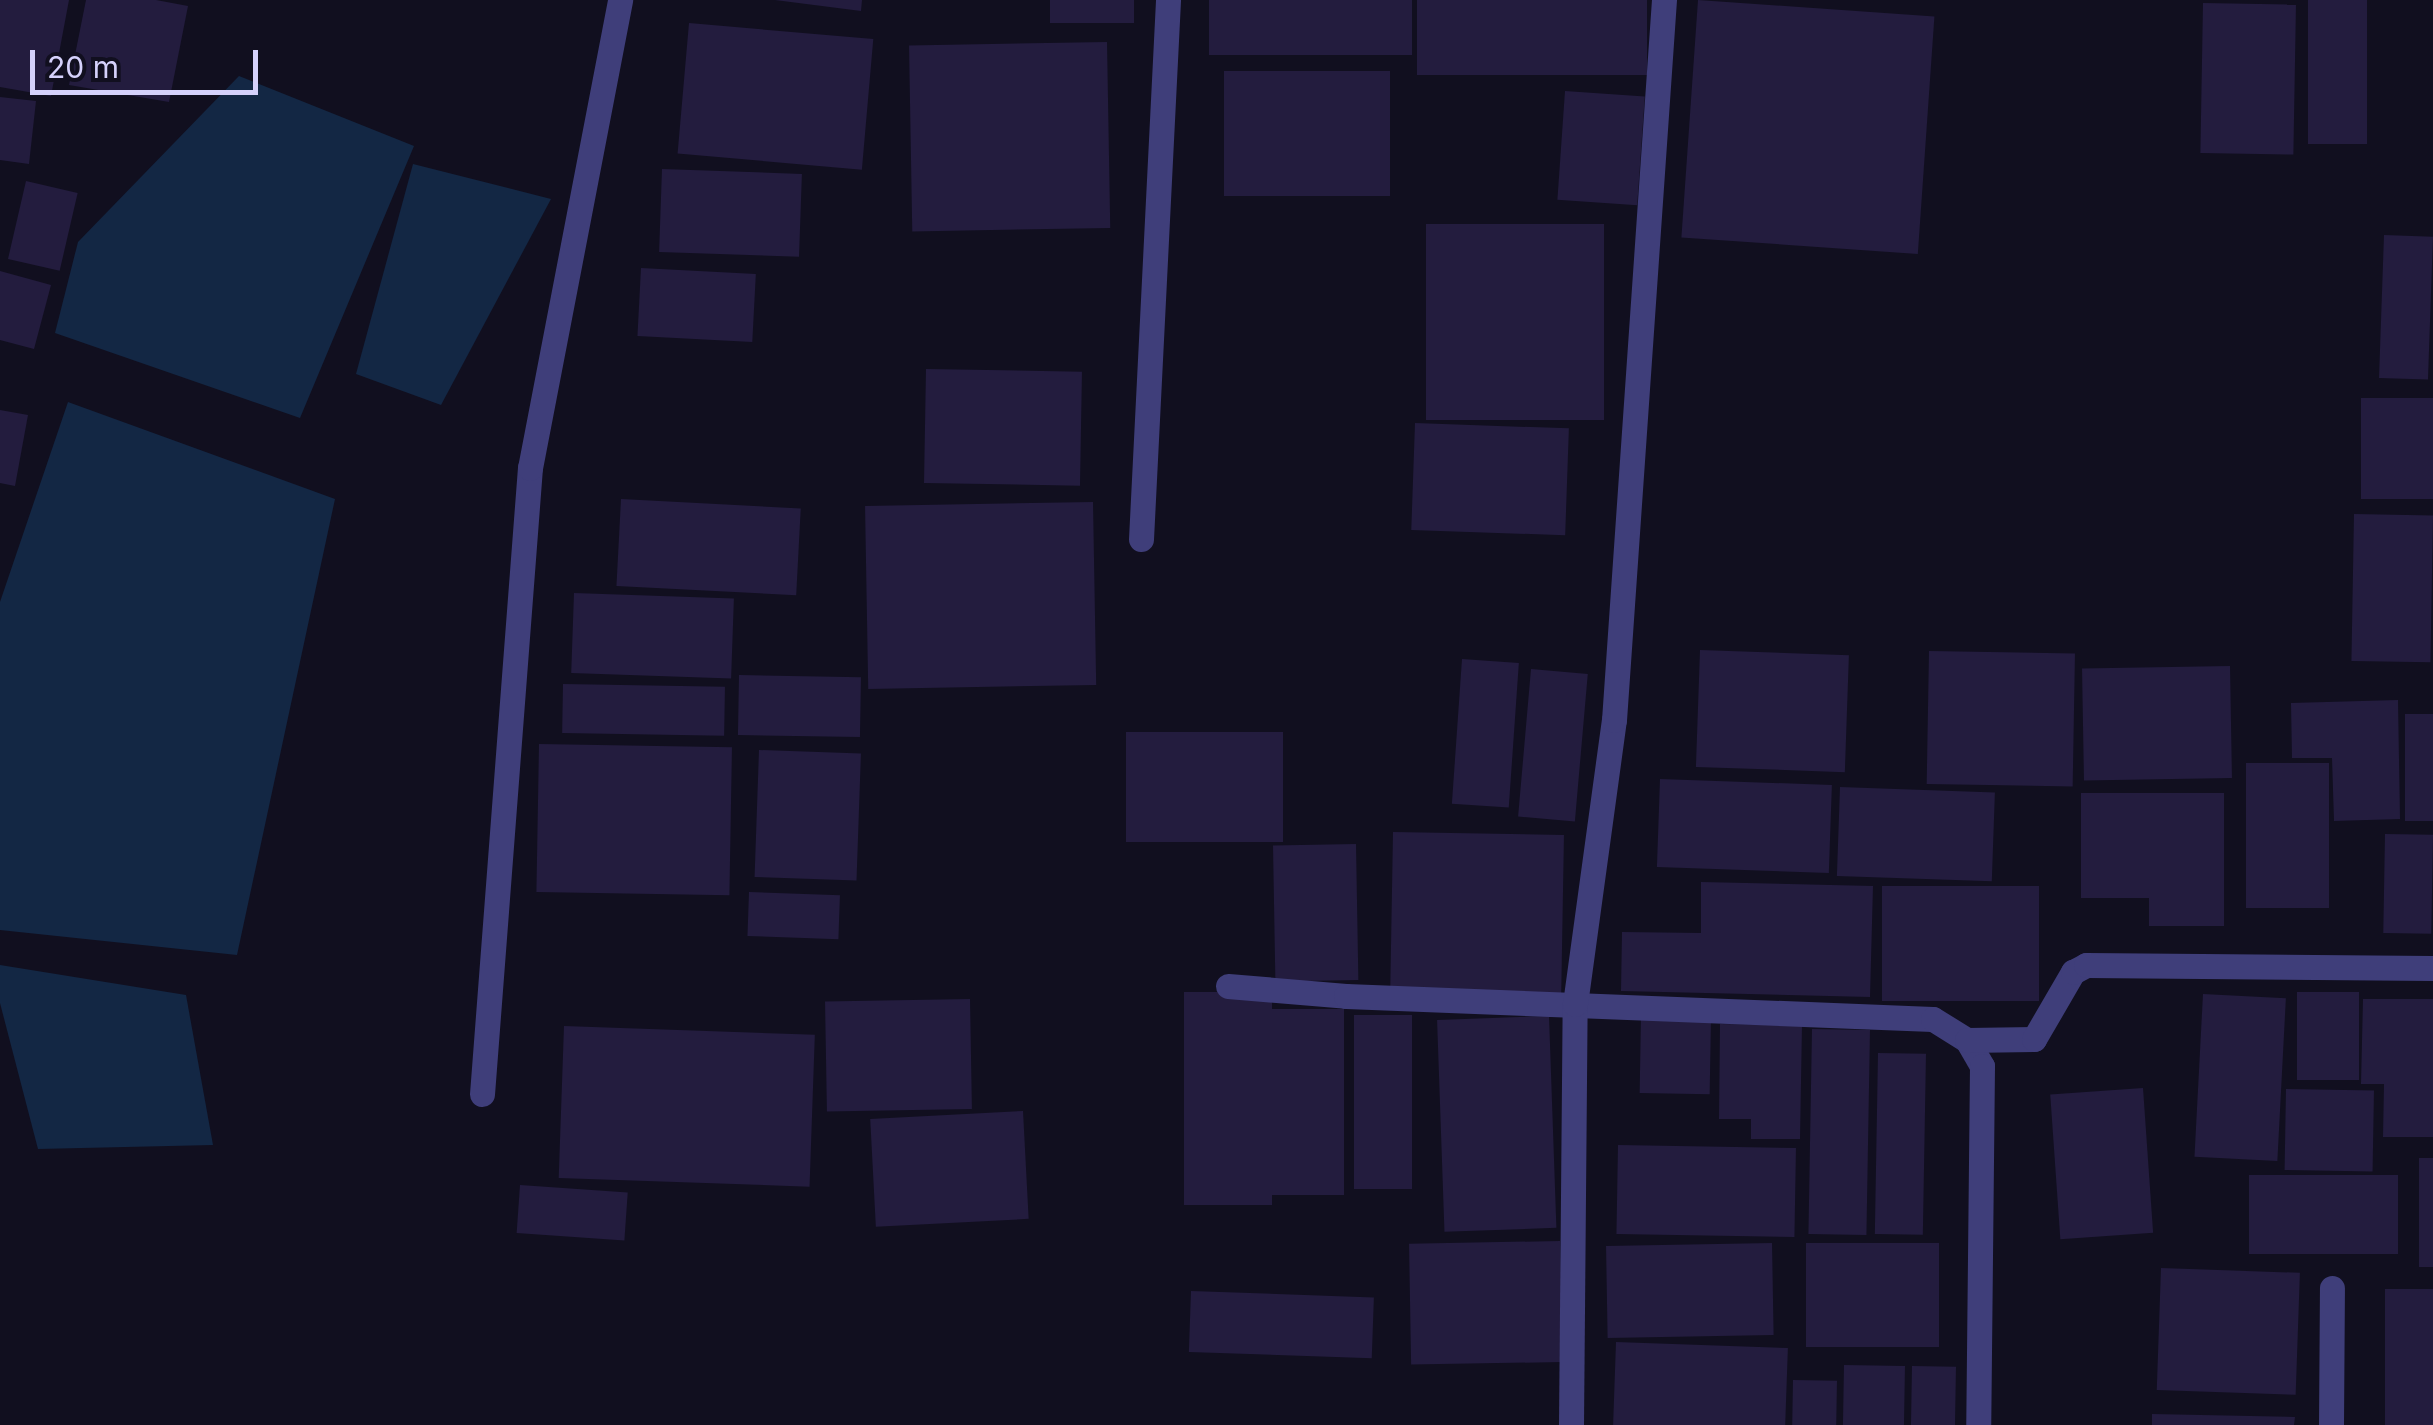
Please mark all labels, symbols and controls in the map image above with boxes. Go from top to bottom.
scale bar [35,30,262,92]
text: 20 m [47,49,119,85]

